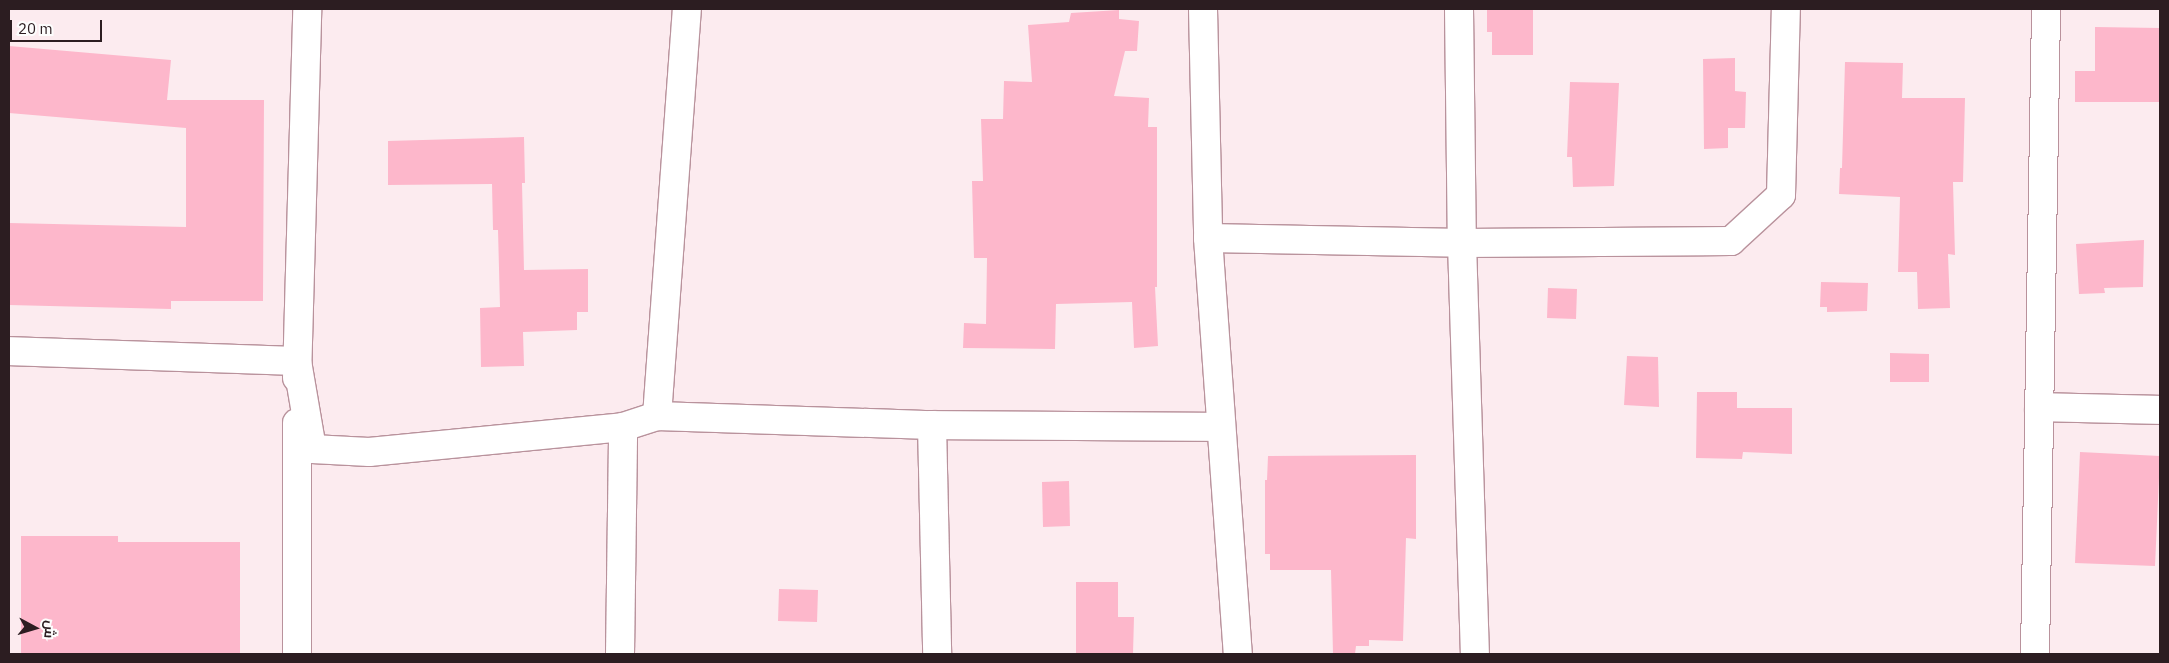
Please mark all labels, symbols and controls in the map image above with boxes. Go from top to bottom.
scale bar [12,10,105,42]
text: 20 m [18,19,53,38]
north arrow [10,603,60,653]
text: ش [40,620,60,639]

